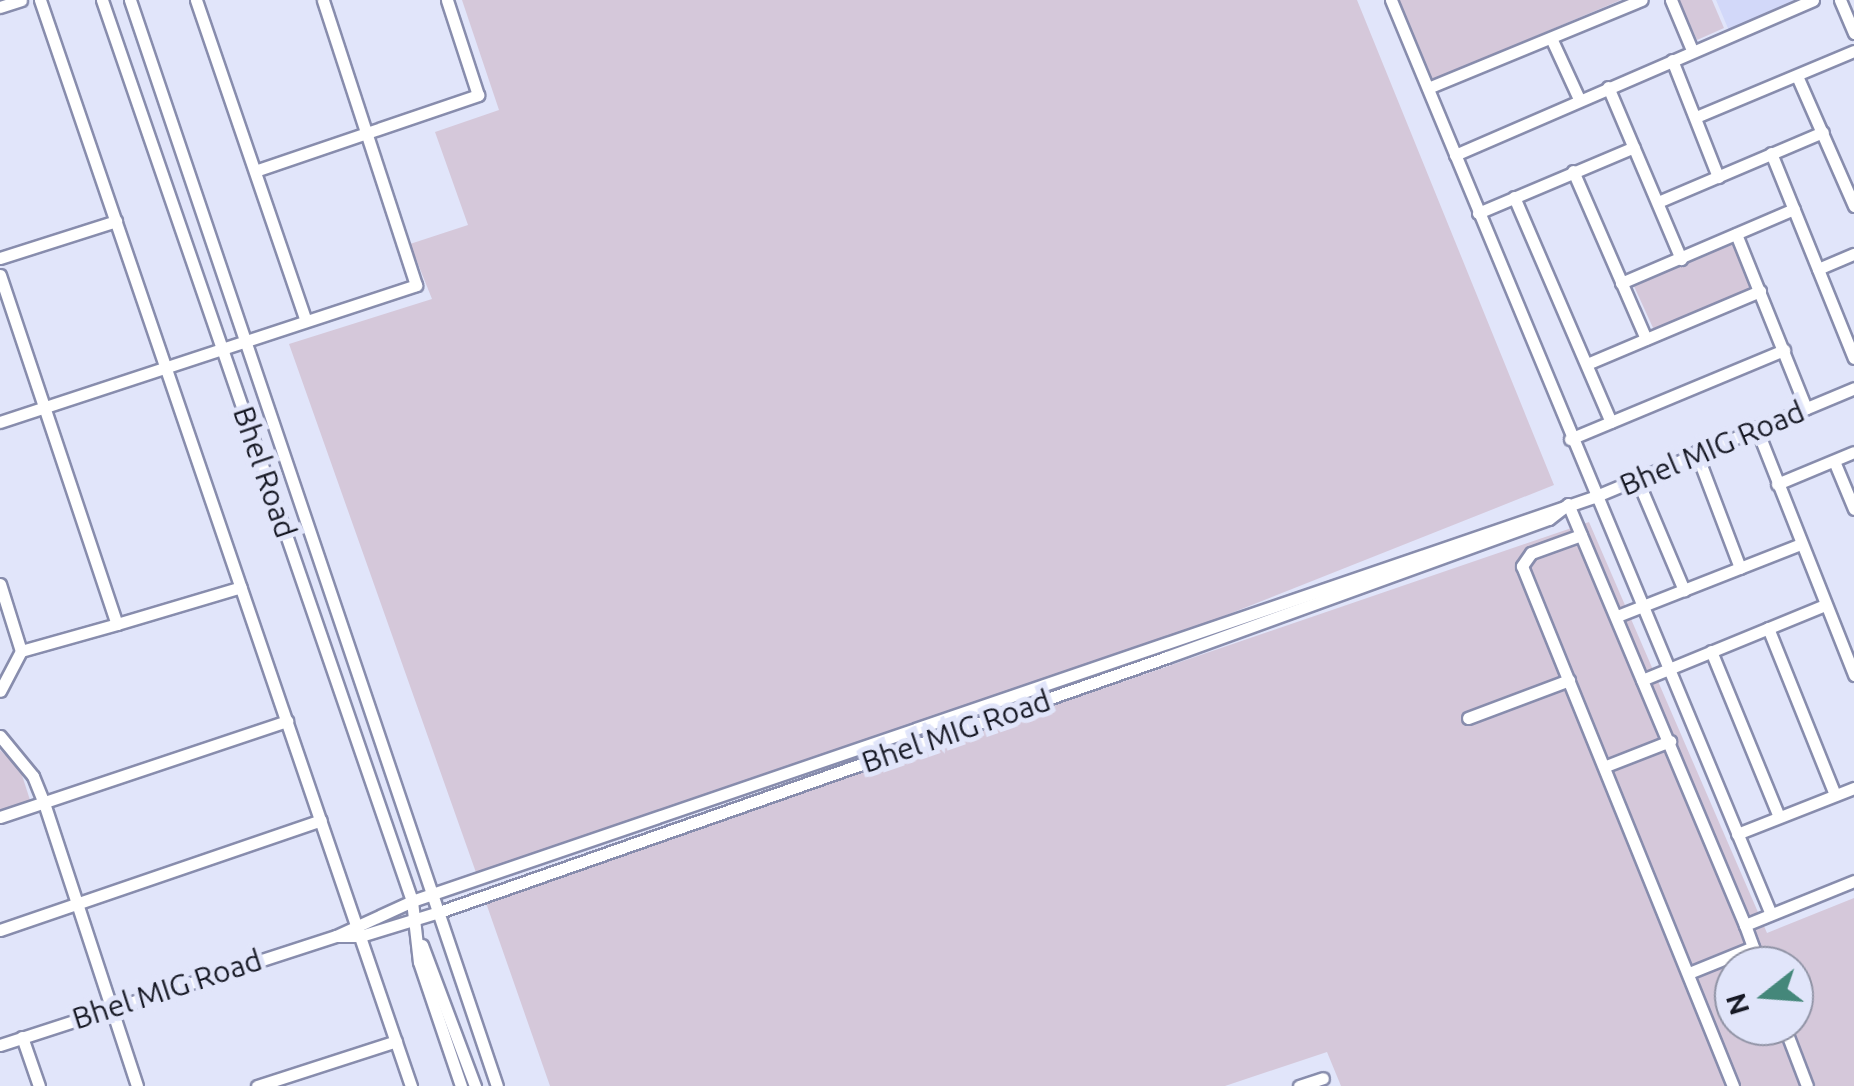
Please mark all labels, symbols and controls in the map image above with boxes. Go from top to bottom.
street label: Bhel MIG Road [1614,393,1810,503]
street label: Bhel Road [226,402,304,542]
street label: Bhel MIG Road [857,682,1055,780]
street label: Bhel MIG Road [68,941,266,1037]
north arrow [1714,946,1814,1046]
text: N [1719,990,1755,1019]

